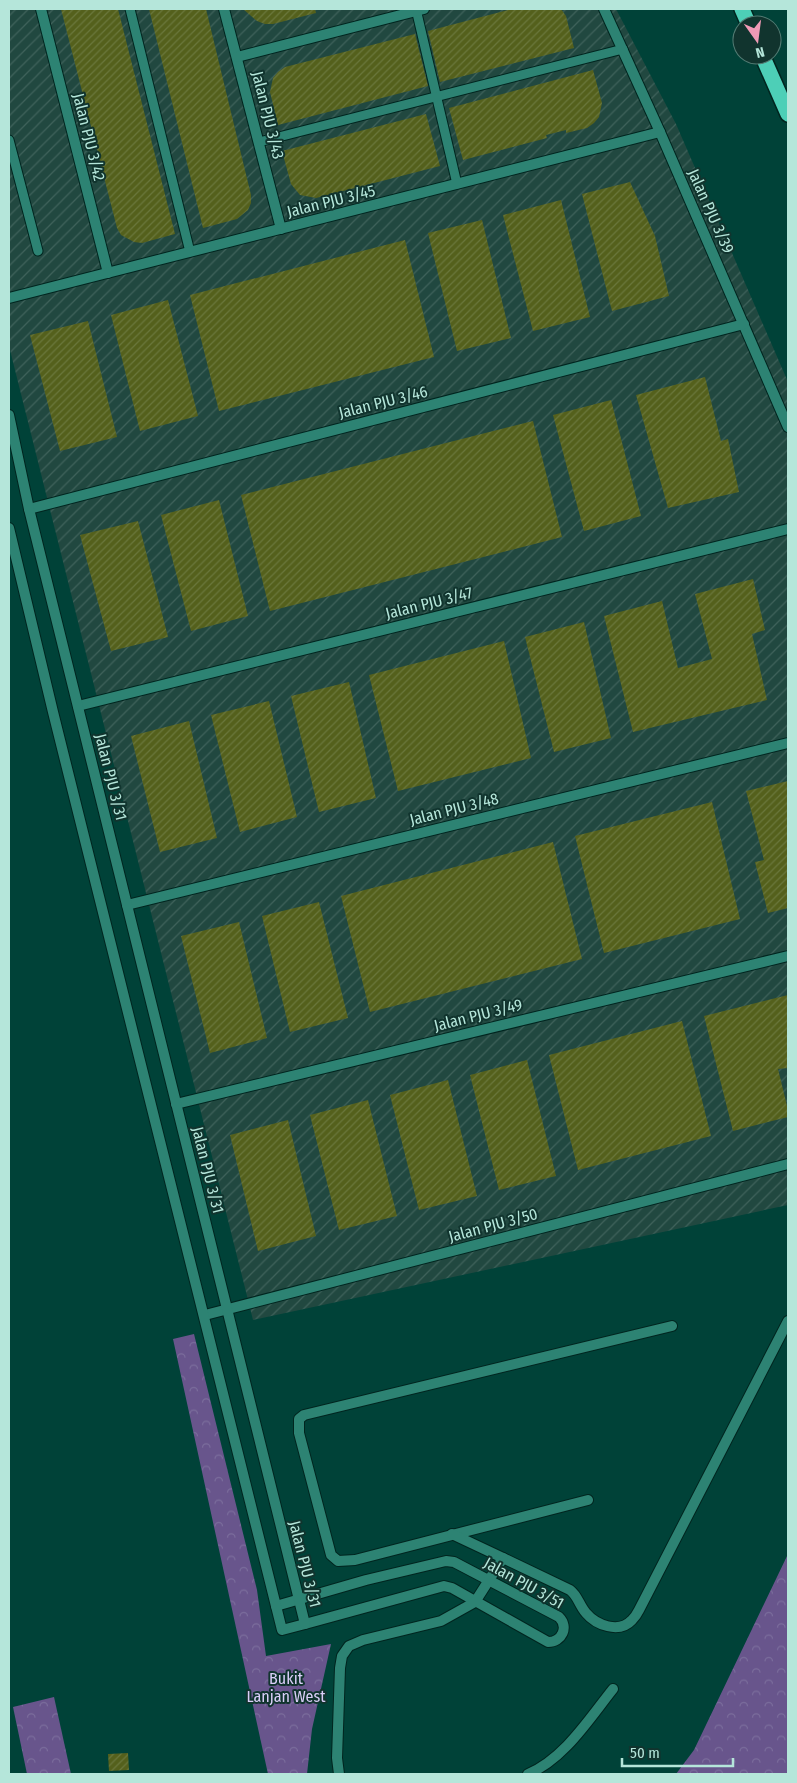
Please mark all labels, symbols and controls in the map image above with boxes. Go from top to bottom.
north arrow [732,15,782,65]
text: N [754,43,766,61]
street label: Jalan PJU 3/43 [248,69,288,161]
street label: Jalan PJU 3/42 [69,91,109,183]
street label: Jalan PJU 3/39 [684,166,738,256]
street label: Jalan PJU 3/45 [285,181,377,221]
street label: Jalan PJU 3/46 [337,382,429,422]
street label: Jalan PJU 3/47 [383,583,475,623]
street label: Jalan PJU 3/31 [91,732,131,822]
street label: Jalan PJU 3/48 [408,789,500,829]
street label: Jalan PJU 3/49 [432,995,524,1035]
street label: Jalan PJU 3/31 [188,1125,228,1215]
street label: Jalan PJU 3/50 [446,1204,540,1246]
street label: Jalan PJU 3/31 [285,1519,325,1609]
street label: Jalan PJU 3/51 [481,1553,567,1613]
park label: Bukit Lanjan West [246,1669,326,1706]
scale bar [622,1736,733,1768]
text: 50 m [630,1744,660,1762]

